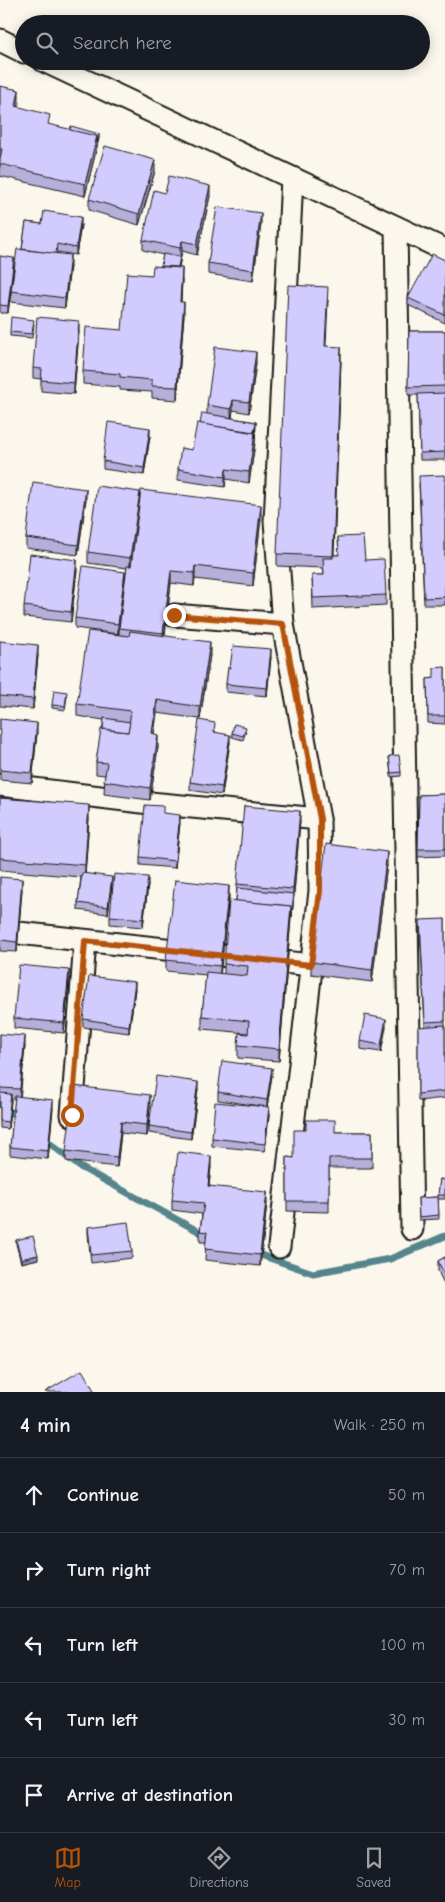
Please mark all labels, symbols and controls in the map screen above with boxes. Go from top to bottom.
search box [15,15,430,70]
icon: search [33,29,61,57]
text: Search here [73,32,172,54]
route end [163,604,186,627]
route start [61,1104,84,1127]
text: 4 min [20,1413,71,1437]
text: Walk · 250 m [334,1416,425,1434]
icon: ahead [20,1481,48,1509]
text: Continue [67,1484,139,1506]
text: 50 m [388,1486,425,1504]
icon: right [20,1556,48,1584]
text: Turn right [67,1559,151,1581]
text: 70 m [389,1561,425,1579]
icon: left [20,1631,48,1659]
text: Turn left [67,1634,138,1656]
text: 100 m [381,1636,425,1654]
icon: left [20,1706,48,1734]
text: Turn left [67,1709,138,1731]
text: 30 m [389,1711,425,1729]
icon: arrive [20,1781,48,1809]
text: Arrive at destination [67,1784,233,1806]
tab: Map [54,1844,82,1891]
tab: Directions [189,1844,249,1891]
tab: Saved [356,1844,391,1891]

